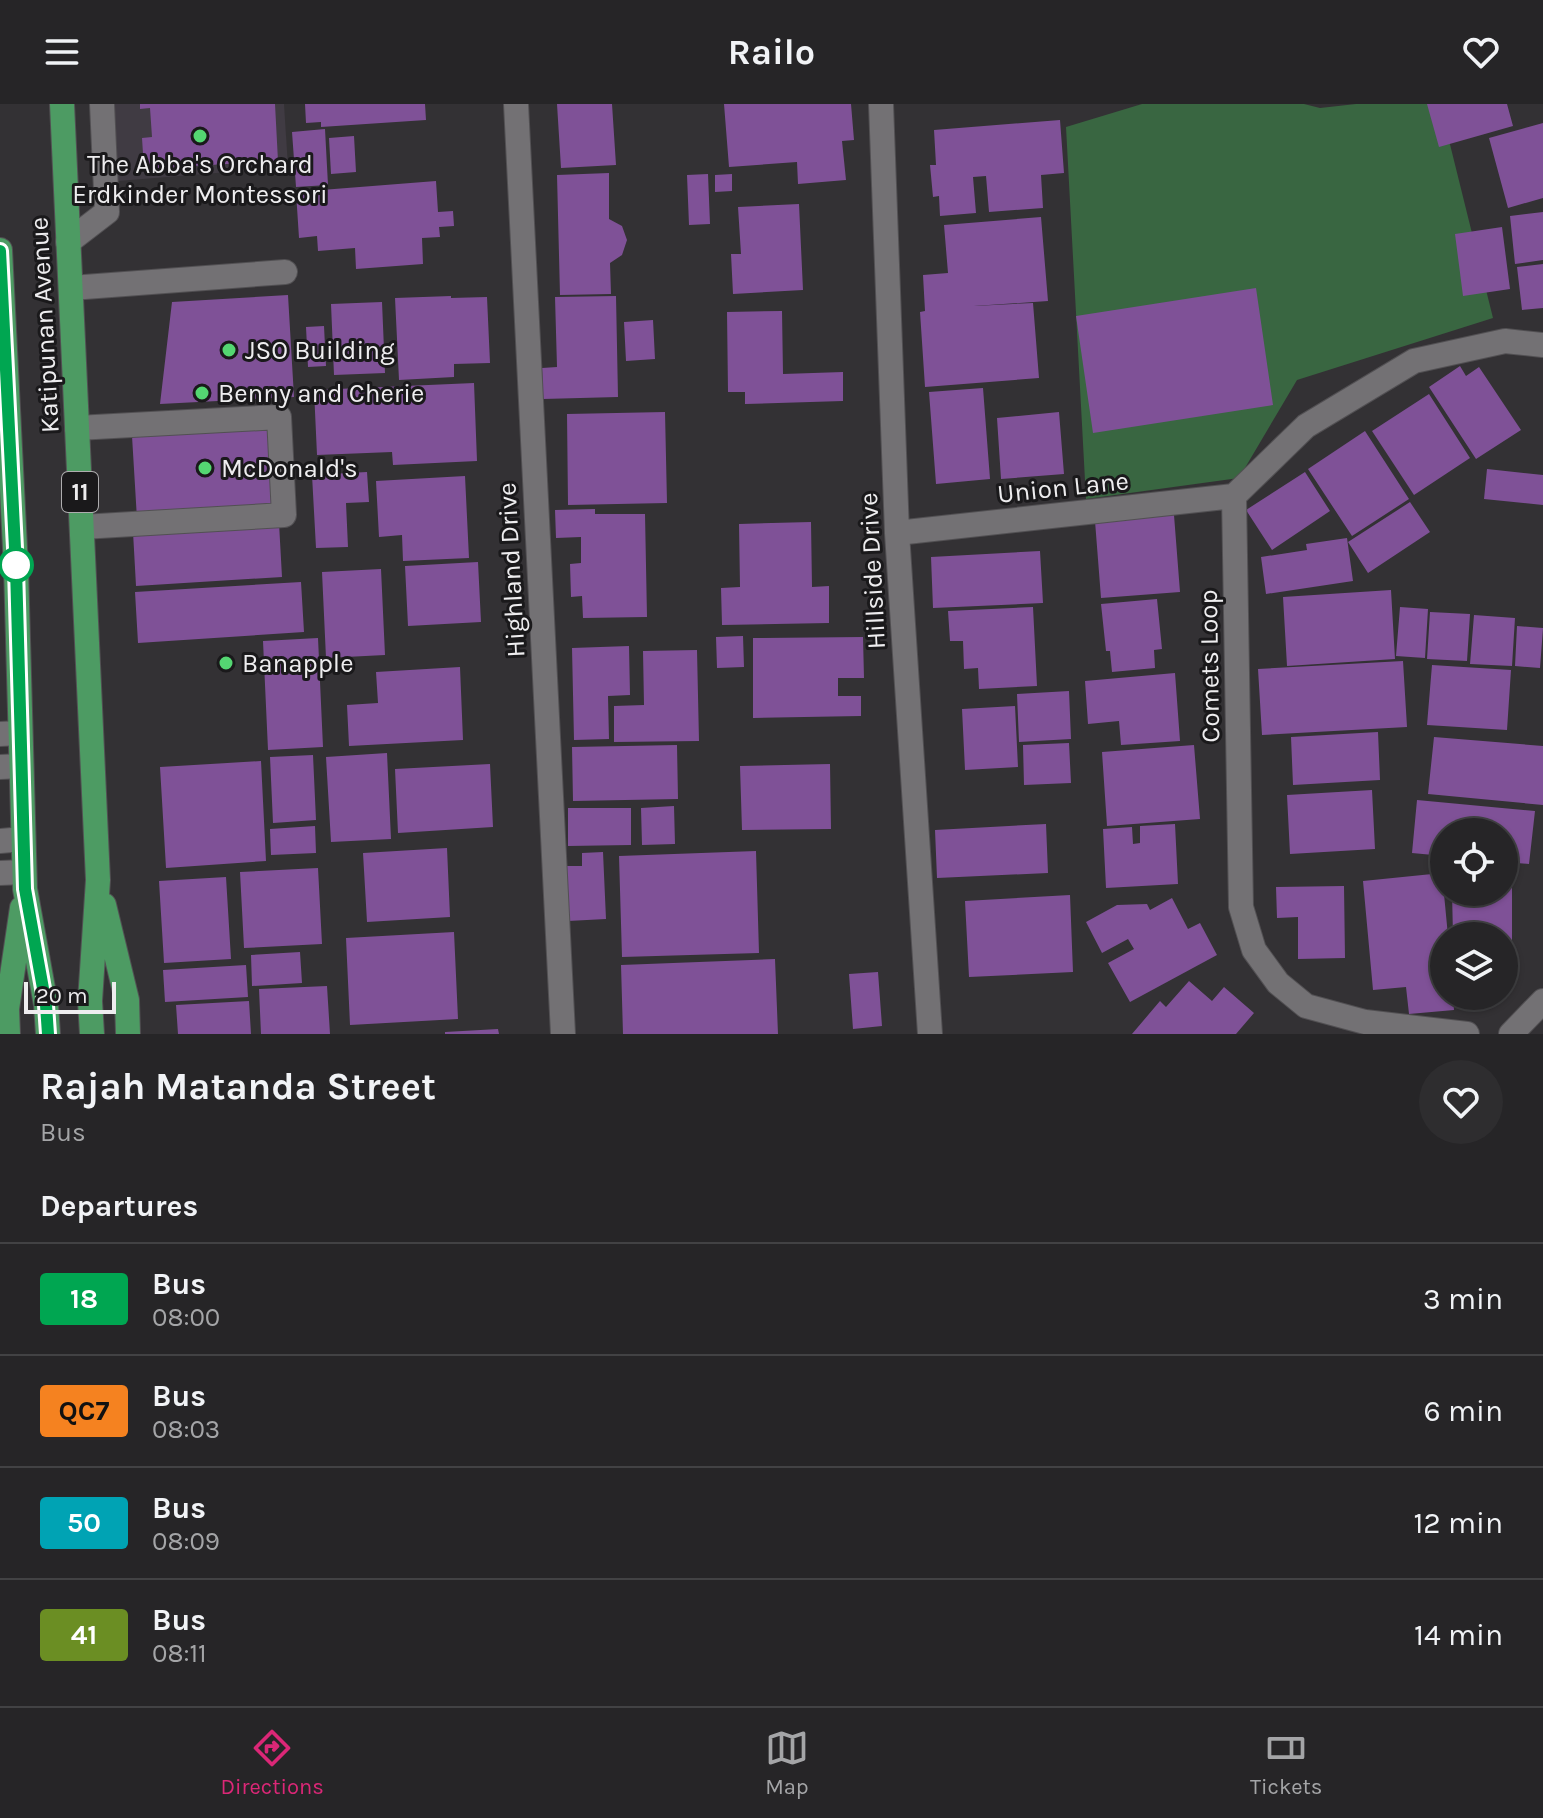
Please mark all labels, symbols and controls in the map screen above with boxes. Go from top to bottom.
icon: menu [40,30,84,74]
icon: heart [1459,30,1503,74]
text: Railo [728,31,815,73]
marker: The Abba's Orchard Erdkinder Montessori [191,127,209,145]
place label: The Abba's Orchard Erdkinder Montessori [72,149,328,210]
street label: Katipunan Avenue [23,216,66,434]
place label: JSO Building [245,335,395,366]
marker: JSO Building [220,341,238,359]
place label: Benny and Cherie [218,378,424,409]
marker: Benny and Cherie [193,384,211,402]
place label: McDonald's [221,453,358,484]
marker: McDonald's [196,459,214,477]
street label: Union Lane [996,465,1130,510]
road number: 11 [62,472,98,512]
street label: Highland Drive [491,482,532,658]
street label: Hillside Drive [853,492,892,650]
unlabelled marker [0,548,33,582]
street label: Comets Loop [1193,589,1226,743]
place label: Banapple [242,648,354,679]
marker: Banapple [217,654,235,672]
map controls [1430,818,1518,1010]
button: locate [1430,818,1518,906]
button: layers [1430,922,1518,1010]
scale bar [24,978,116,1014]
text: 20 m [36,983,88,1009]
button: heart [1419,1060,1503,1144]
text: Rajah Matanda Street [40,1064,436,1109]
text: Bus [40,1117,86,1148]
text: Departures [40,1188,198,1224]
text: Bus [152,1266,206,1302]
text: 3 min [1423,1281,1503,1317]
text: 18 [70,1282,98,1315]
text: 08:00 [152,1302,220,1333]
text: Bus [152,1378,206,1414]
text: 6 min [1424,1393,1503,1429]
text: QC7 [59,1394,109,1427]
text: 08:03 [152,1414,220,1445]
text: Bus [152,1490,206,1526]
text: 12 min [1413,1505,1503,1541]
text: 50 [67,1506,101,1539]
text: 08:09 [152,1526,220,1557]
text: Bus [152,1602,206,1638]
text: 14 min [1414,1617,1503,1653]
text: 41 [71,1618,97,1651]
text: 08:11 [152,1638,207,1669]
tab: Directions [221,1726,324,1800]
tab: Map [765,1726,809,1800]
tab: Tickets [1250,1726,1322,1800]

